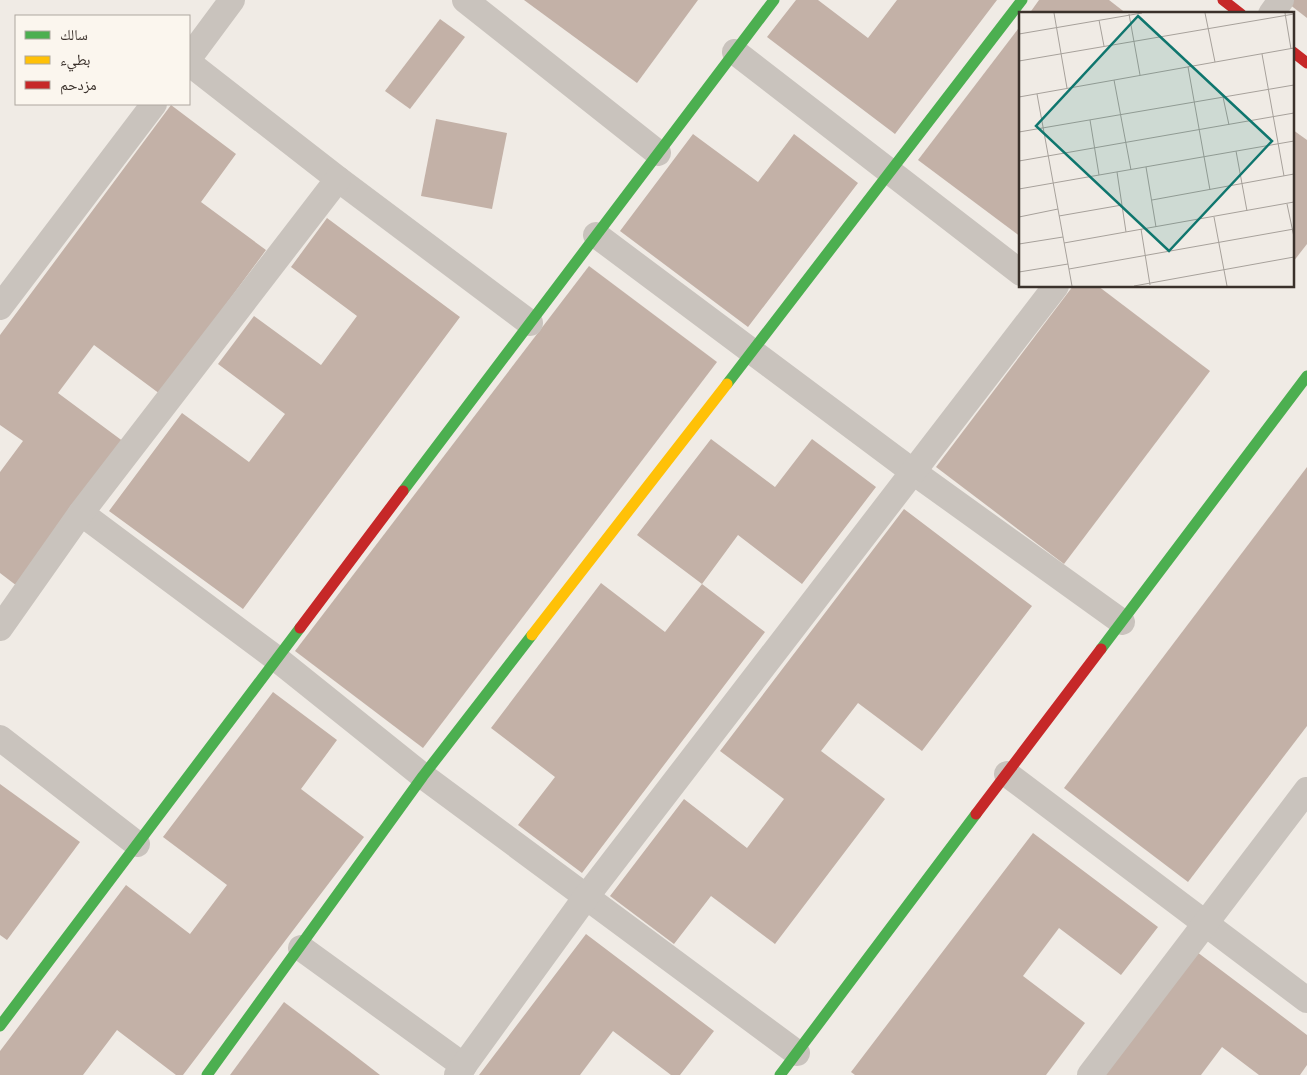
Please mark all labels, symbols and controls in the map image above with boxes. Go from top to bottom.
inset map [1019,12,1294,288]
legend [15,15,190,105]
text: سالك [60,24,88,45]
text: بطيء [60,49,90,72]
text: مزدحم [60,74,97,95]

